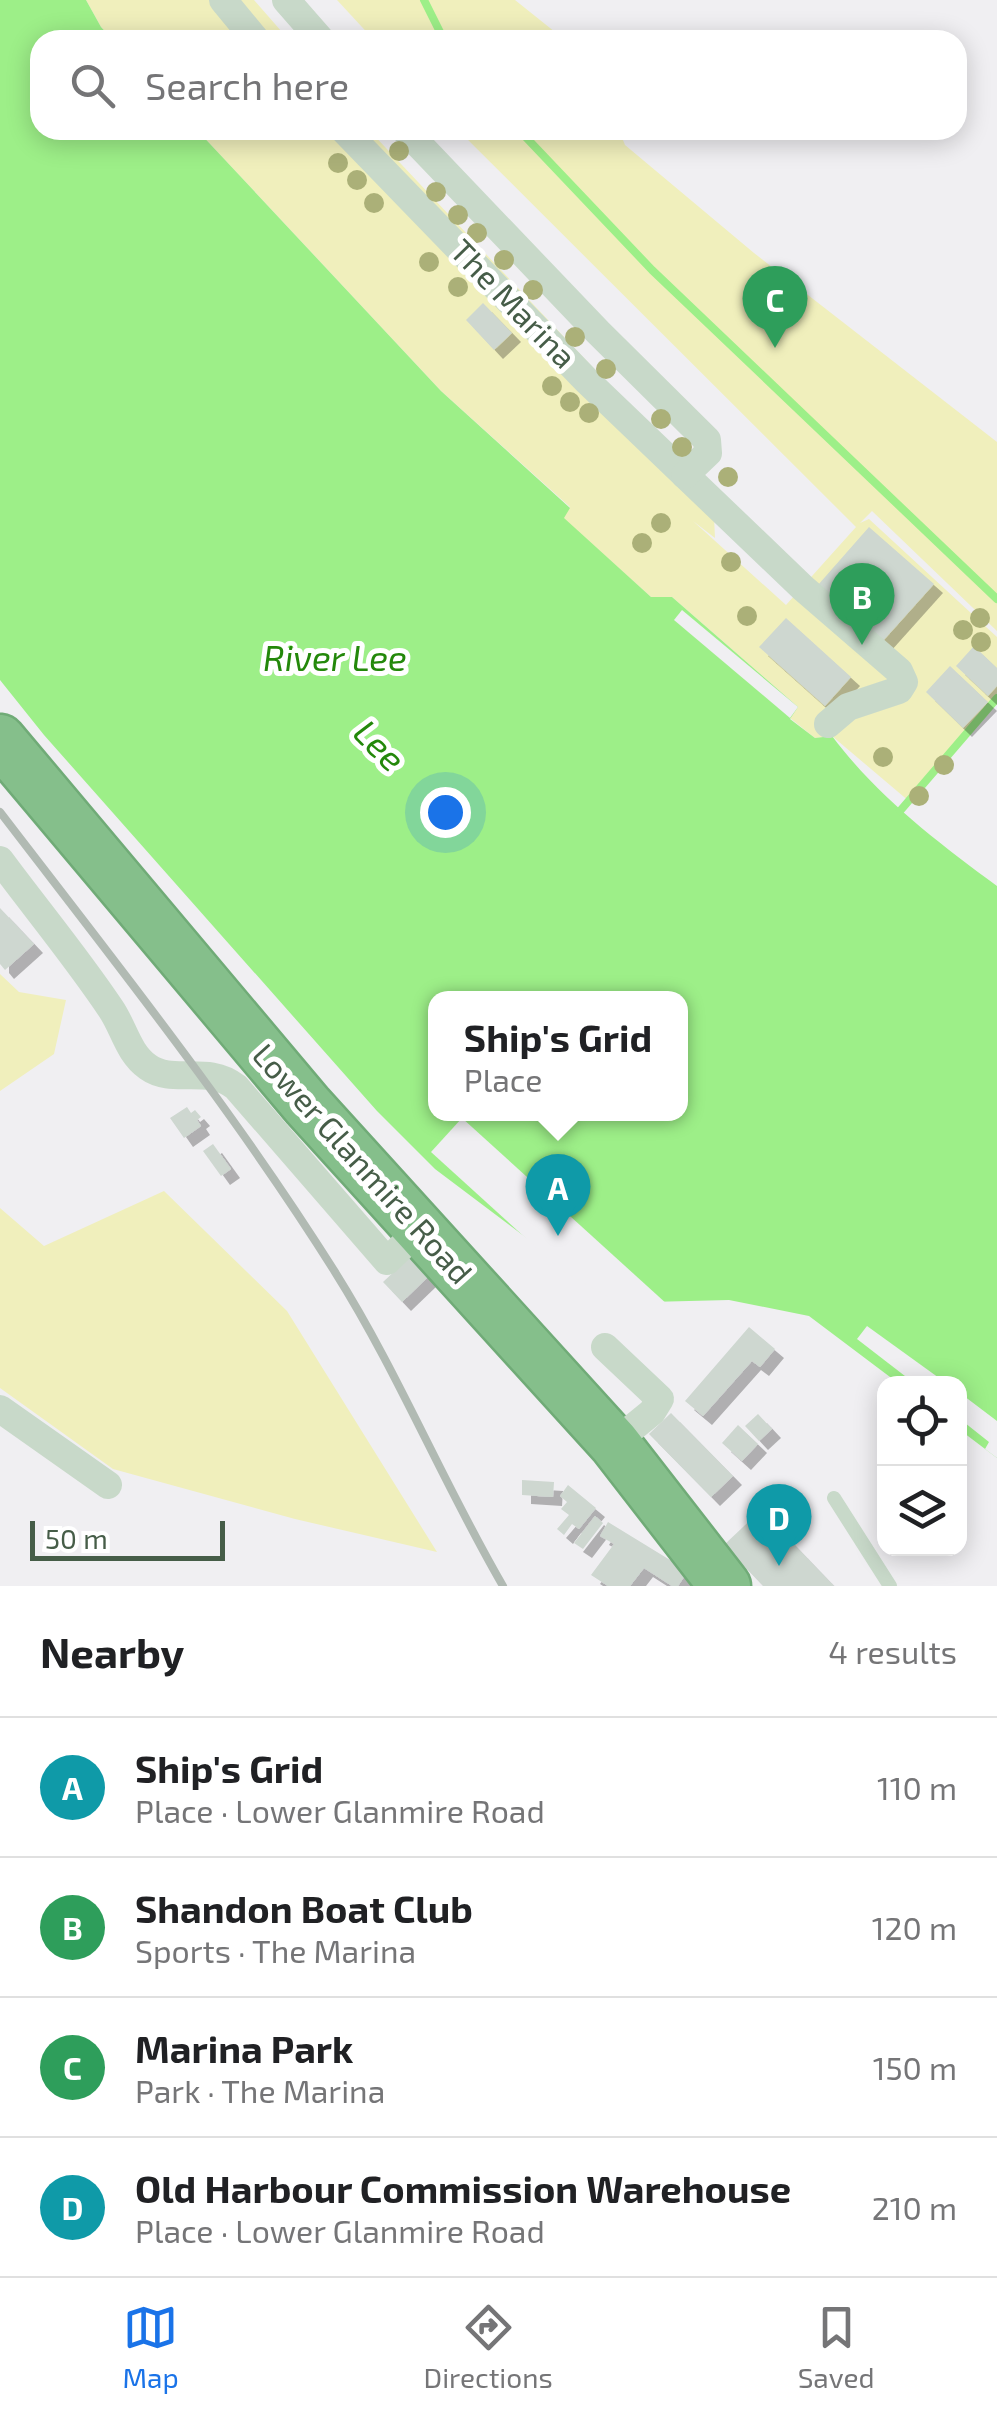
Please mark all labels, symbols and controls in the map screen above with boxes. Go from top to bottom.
search box [30,30,967,140]
icon: search [65,58,120,113]
text: Search here [145,62,349,108]
street label: The Marina [444,230,585,375]
pin: C [742,266,808,348]
pin: B [830,562,894,645]
water label: River Lee [263,636,407,678]
water label: Lee [346,710,415,779]
your location [420,787,471,838]
popup [428,991,688,1121]
text: Ship's Grid [464,1014,652,1060]
street label: Lower Glanmire Road [246,1035,481,1290]
text: Place [464,1060,542,1098]
pin: A [526,1154,590,1236]
map controls [877,1376,967,1556]
button: locate [877,1376,967,1466]
button: layers [877,1466,967,1556]
pin: D [746,1484,812,1566]
scale bar [30,1516,225,1560]
text: 50 m [45,1521,108,1555]
text: Nearby [40,1626,184,1676]
text: 4 results [828,1632,957,1670]
text: Ship's Grid [135,1745,323,1791]
text: A [62,1768,83,1806]
text: 110 m [877,1768,957,1806]
text: Place · Lower Glanmire Road [135,1791,545,1829]
text: Shandon Boat Club [135,1885,473,1931]
text: B [62,1908,83,1946]
text: 120 m [872,1908,957,1946]
text: Sports · The Marina [135,1931,416,1969]
text: Marina Park [135,2025,353,2071]
text: C [63,2048,82,2086]
text: 150 m [873,2048,957,2086]
text: Park · The Marina [135,2071,385,2109]
text: Old Harbour Commission Warehouse [135,2165,791,2211]
text: D [62,2188,83,2226]
text: 210 m [872,2188,957,2226]
text: Place · Lower Glanmire Road [135,2211,545,2249]
tab: Map [122,2300,179,2394]
tab: Directions [424,2300,553,2394]
tab: Saved [798,2300,875,2394]

